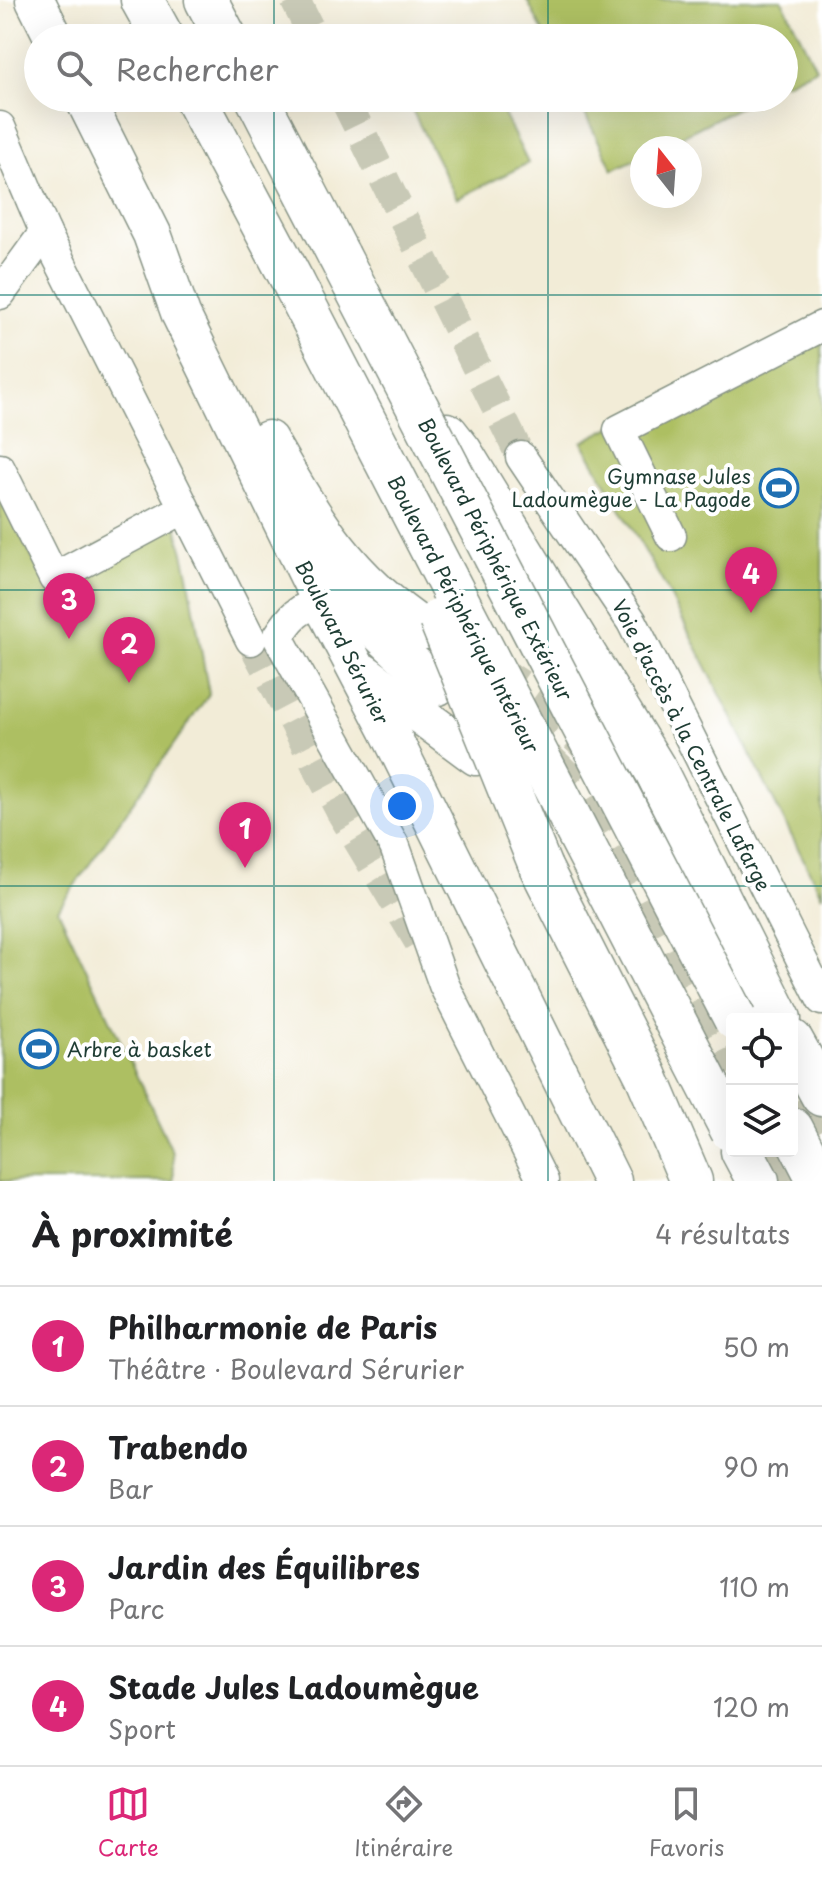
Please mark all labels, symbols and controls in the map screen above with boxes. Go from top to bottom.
search box [24,24,798,112]
icon: search [52,46,96,90]
text: Rechercher [116,46,279,91]
north arrow [630,136,702,208]
street label: Boulevard Périphérique Extérieur [411,412,581,706]
place label: Gymnase Jules Ladoumègue - La Pagode [512,461,751,514]
sports icon: Gymnase Jules Ladoumègue - La Pagode [758,467,800,509]
street label: Boulevard Périphérique Intérieur [381,470,548,759]
pin: 4 [725,547,777,613]
street label: Boulevard Sérurier [289,555,398,730]
pin: 3 [43,573,95,639]
street label: Voie d'accès à la Centrale Lafarge [605,594,779,896]
pin: 2 [103,617,155,683]
your location [382,786,422,826]
pin: 1 [219,802,271,868]
map controls [726,1013,798,1157]
button: locate [726,1013,798,1085]
sports icon: Arbre à basket [18,1028,60,1070]
place label: Arbre à basket [67,1034,212,1064]
button: layers [726,1085,798,1157]
text: À proximité [32,1207,233,1259]
text: 4 résultats [655,1214,790,1253]
text: Philharmonie de Paris [108,1304,437,1349]
text: 1 [52,1327,64,1366]
text: 50 m [723,1327,790,1366]
text: Théâtre · Boulevard Sérurier [108,1349,464,1388]
text: Trabendo [108,1424,248,1469]
text: 2 [49,1447,67,1486]
text: 90 m [723,1447,790,1486]
text: Bar [108,1469,153,1508]
text: Jardin des Équilibres [108,1544,420,1589]
text: 3 [49,1567,67,1606]
text: 110 m [719,1567,790,1606]
text: Parc [108,1589,164,1628]
text: Stade Jules Ladoumègue [108,1664,479,1709]
text: 4 [49,1687,67,1726]
text: 120 m [713,1687,790,1726]
text: Sport [108,1709,176,1748]
tab: Carte [98,1782,159,1863]
tab: Itinéraire [354,1782,453,1863]
tab: Favoris [649,1782,724,1863]

